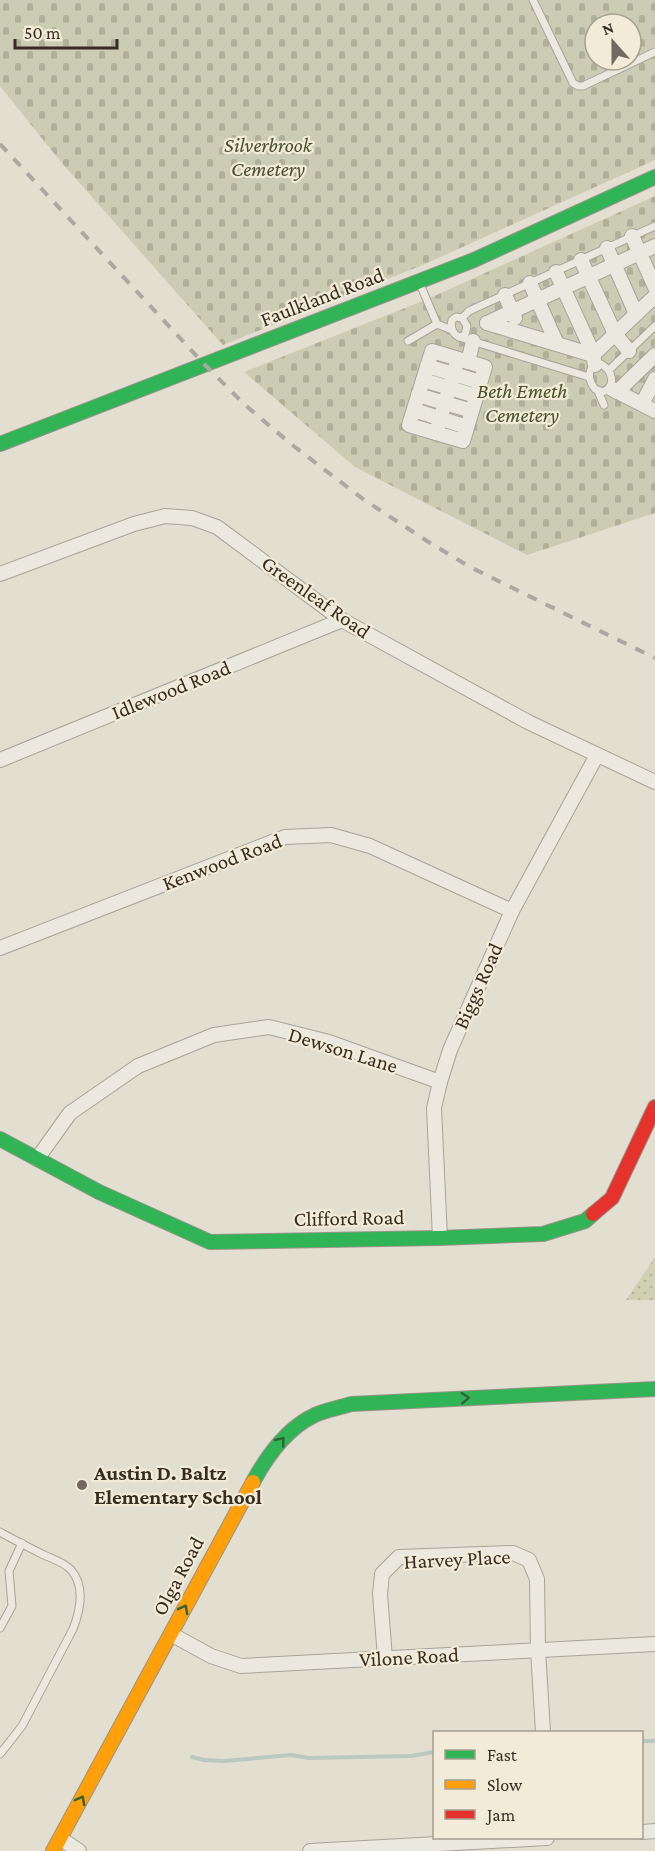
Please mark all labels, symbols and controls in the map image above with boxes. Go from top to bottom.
scale bar [15,12,117,50]
north arrow [583,12,643,72]
text: N [600,19,616,38]
text: 50 m [24,23,61,43]
park label: Silverbrook Cemetery [224,133,313,181]
street label: Faulkland Road [257,262,387,332]
park label: Beth Emeth Cemetery [477,379,567,427]
street label: Greenleaf Road [257,551,375,643]
street label: Idlewood Road [108,655,234,725]
street label: Kenwood Road [159,828,285,896]
street label: Biggs Road [448,939,508,1033]
street label: Dewson Lane [285,1022,401,1078]
street label: Clifford Road [293,1205,405,1231]
one-way arrow [461,1392,470,1405]
one-way arrow [274,1437,285,1448]
place label: Austin D. Baltz Elementary School [93,1461,262,1509]
marker: Austin D. Baltz Elementary School [75,1478,89,1492]
street label: Olga Road [147,1532,209,1620]
street label: Harvey Place [403,1544,511,1574]
one-way arrow [177,1605,188,1616]
street label: Vilone Road [358,1642,460,1672]
legend [433,1731,643,1839]
text: Fast [487,1745,518,1765]
text: Slow [487,1775,523,1795]
one-way arrow [74,1795,85,1806]
text: Jam [485,1805,516,1825]

